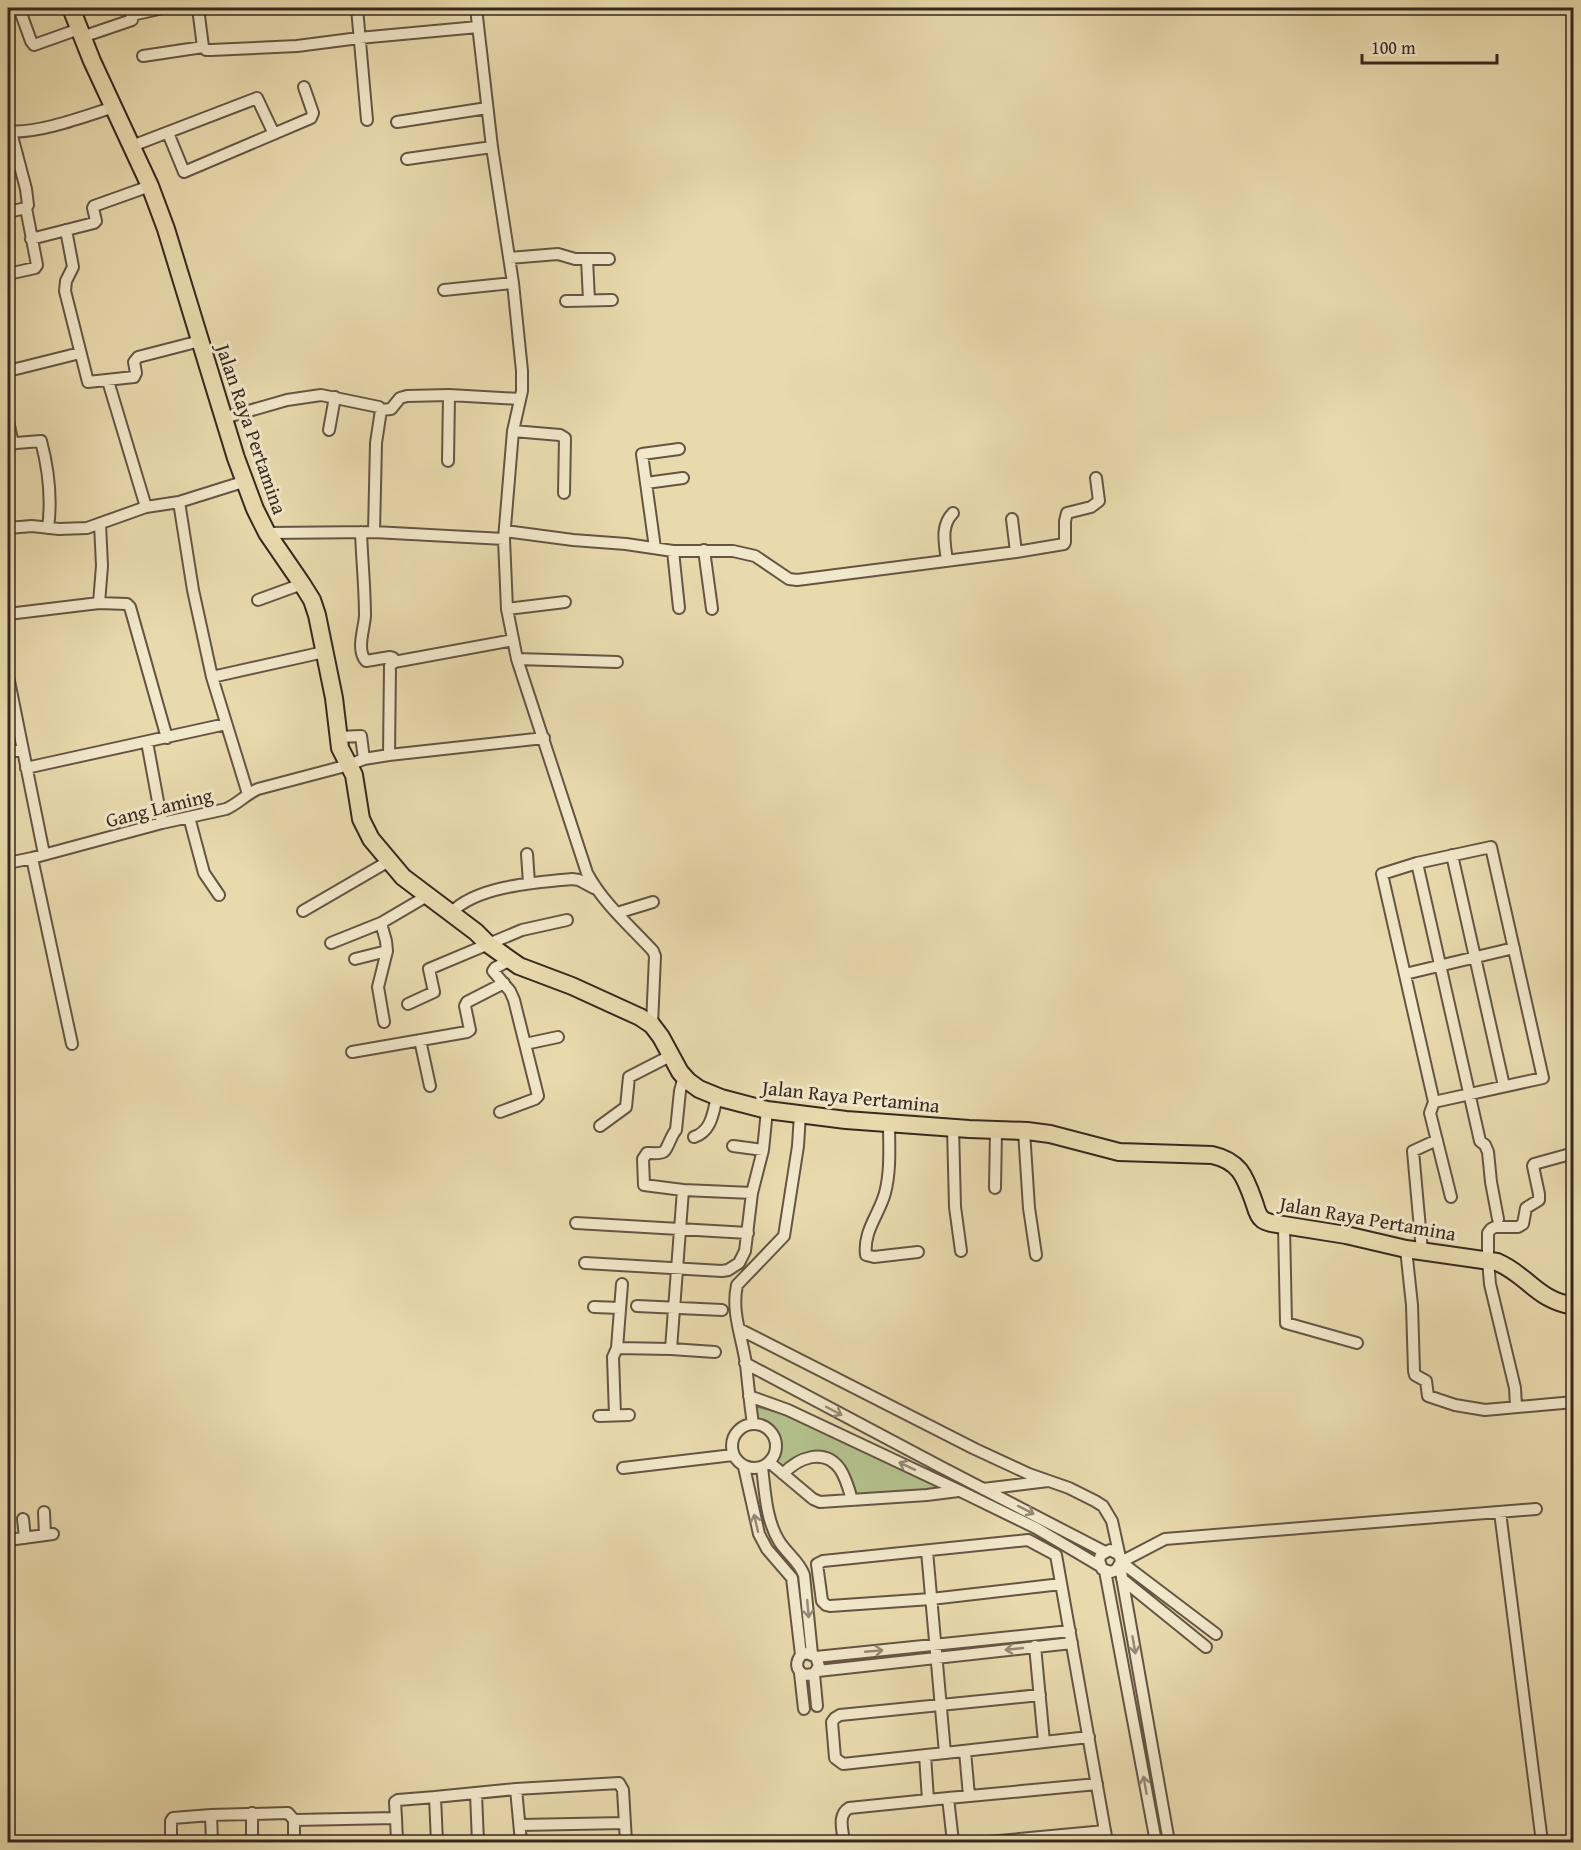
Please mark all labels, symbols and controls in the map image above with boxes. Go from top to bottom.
scale bar [1362,27,1497,65]
text: 100 m [1371,34,1416,61]
street label: Jalan Raya Pertamina [208,337,295,519]
street label: Gang Laming [103,780,216,834]
street label: Jalan Raya Pertamina [758,1072,942,1120]
street label: Jalan Raya Pertamina [1275,1188,1459,1248]
one-way arrow [825,1405,842,1417]
one-way arrow [899,1460,917,1472]
one-way arrow [1016,1505,1034,1516]
one-way arrow [750,1514,762,1533]
one-way arrow [803,1599,814,1619]
one-way arrow [1129,1634,1140,1654]
one-way arrow [1004,1644,1024,1655]
one-way arrow [864,1645,884,1656]
one-way arrow [1140,1776,1151,1795]

